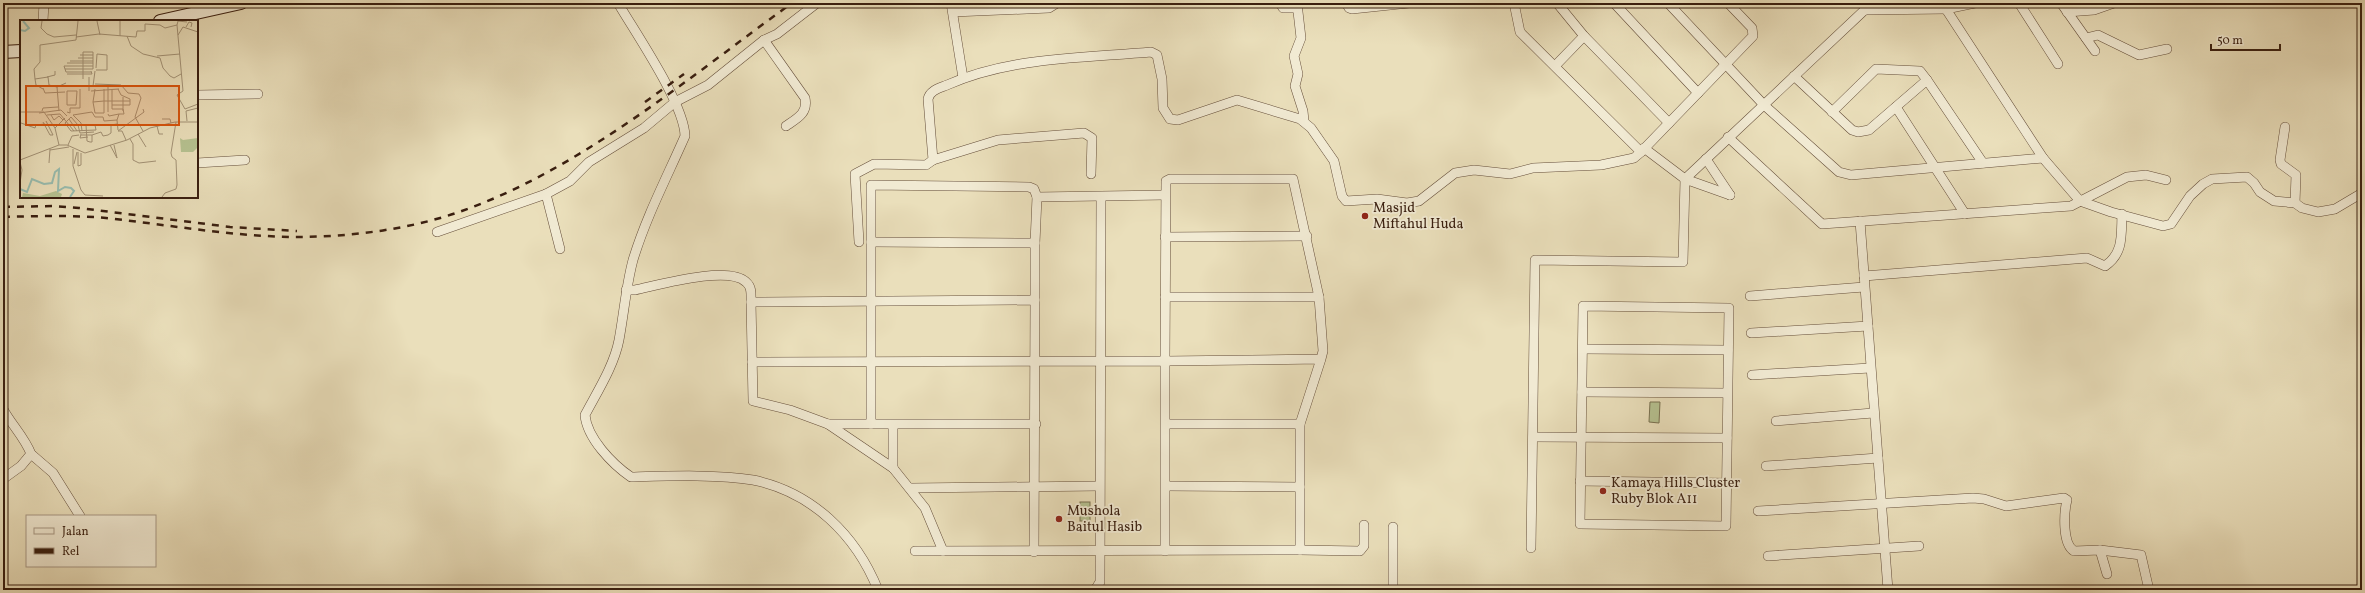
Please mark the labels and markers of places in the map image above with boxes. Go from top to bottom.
place label: Masjid Miftahul Huda [1373,199,1463,234]
marker: Masjid Miftahul Huda [1360,211,1370,221]
place label: Kamaya Hills Cluster Ruby Blok A11 [1611,474,1740,509]
marker: Kamaya Hills Cluster Ruby Blok A11 [1598,486,1608,496]
place label: Mushola Baitul Hasib [1067,502,1142,537]
marker: Mushola Baitul Hasib [1054,514,1064,524]

